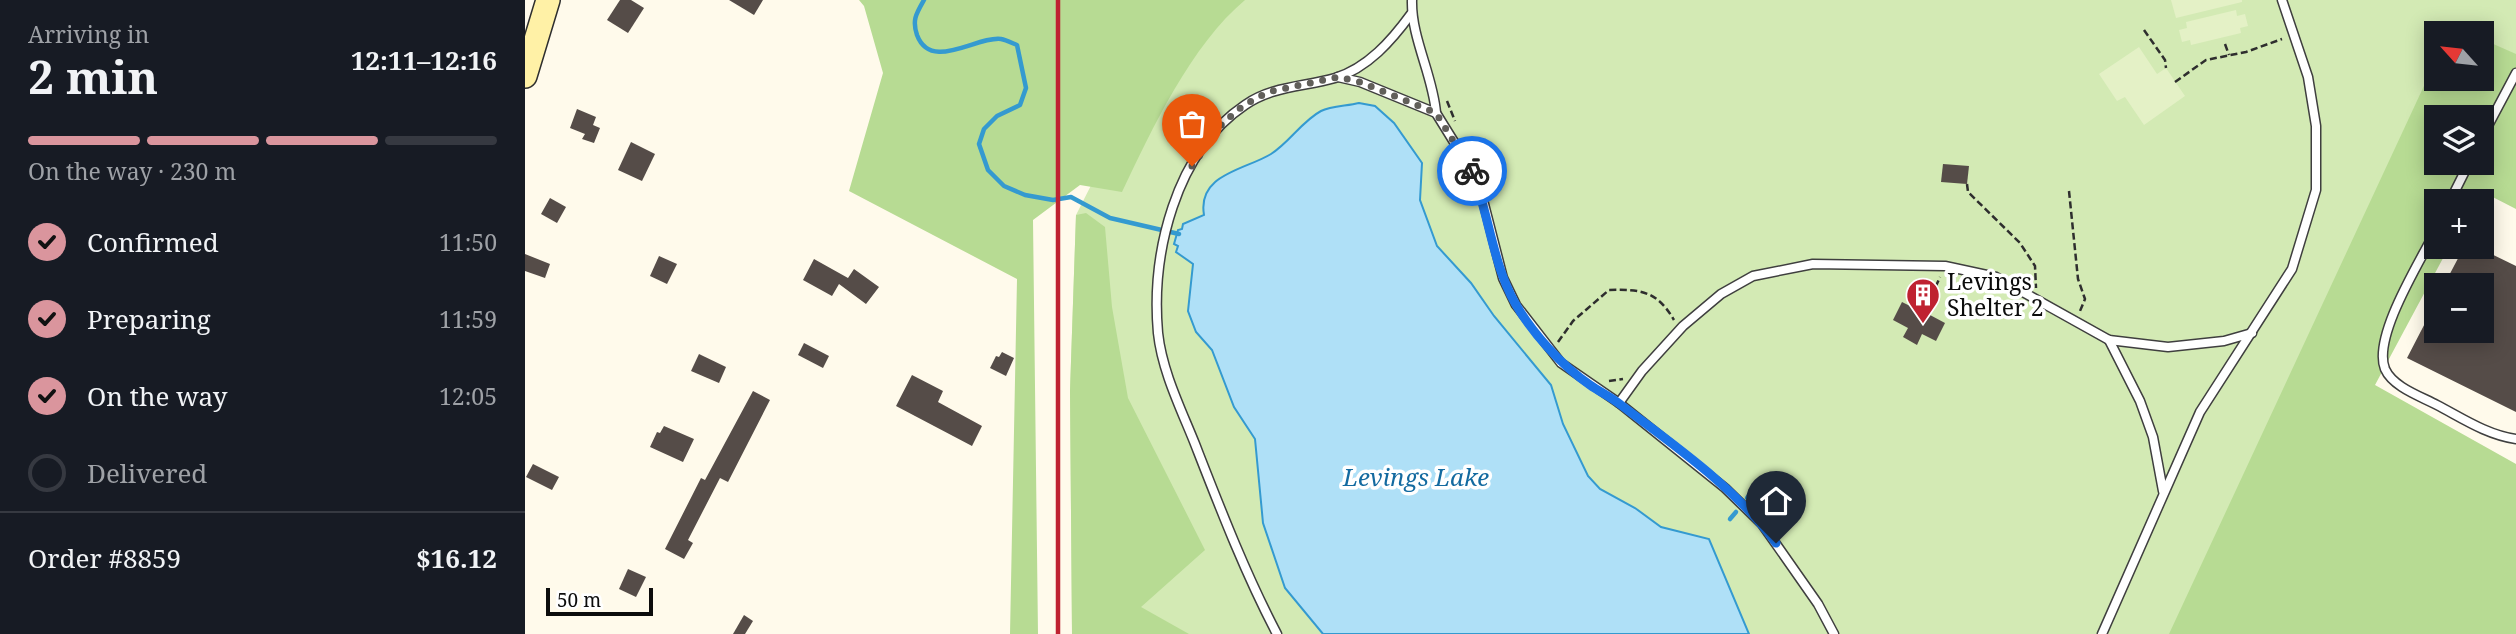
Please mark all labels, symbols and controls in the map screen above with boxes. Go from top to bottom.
text: Arriving in [28,18,149,50]
north arrow [2424,21,2494,91]
map controls [2424,21,2494,343]
text: 12:11–12:16 [351,42,497,78]
text: 2 min [28,45,158,107]
pin [1162,94,1222,166]
icon: bag [1173,105,1211,143]
button: layers [2424,105,2494,175]
courier [1437,136,1507,206]
icon: bike [1453,152,1491,190]
text: On the way · 230 m [28,155,236,187]
button: + [2424,189,2494,259]
icon: check [28,223,66,261]
text: Confirmed [87,224,219,260]
text: 11:50 [439,226,497,258]
place label: Levings Shelter 2 [1947,265,2044,323]
button: − [2424,273,2494,343]
building icon: Levings Shelter 2 [1904,276,1942,325]
icon: check [28,300,66,338]
text: Preparing [87,301,211,337]
text: 11:59 [439,303,497,335]
icon: check [28,377,66,415]
text: On the way [87,378,227,414]
text: 12:05 [439,380,497,412]
text: Delivered [87,455,207,491]
water label: Levings Lake [1342,460,1489,493]
pin [1746,471,1806,543]
icon: home [1757,482,1795,520]
text: Order #8859 [28,540,181,576]
text: $16.12 [416,540,497,576]
scale bar [546,585,653,617]
text: 50 m [557,587,601,613]

